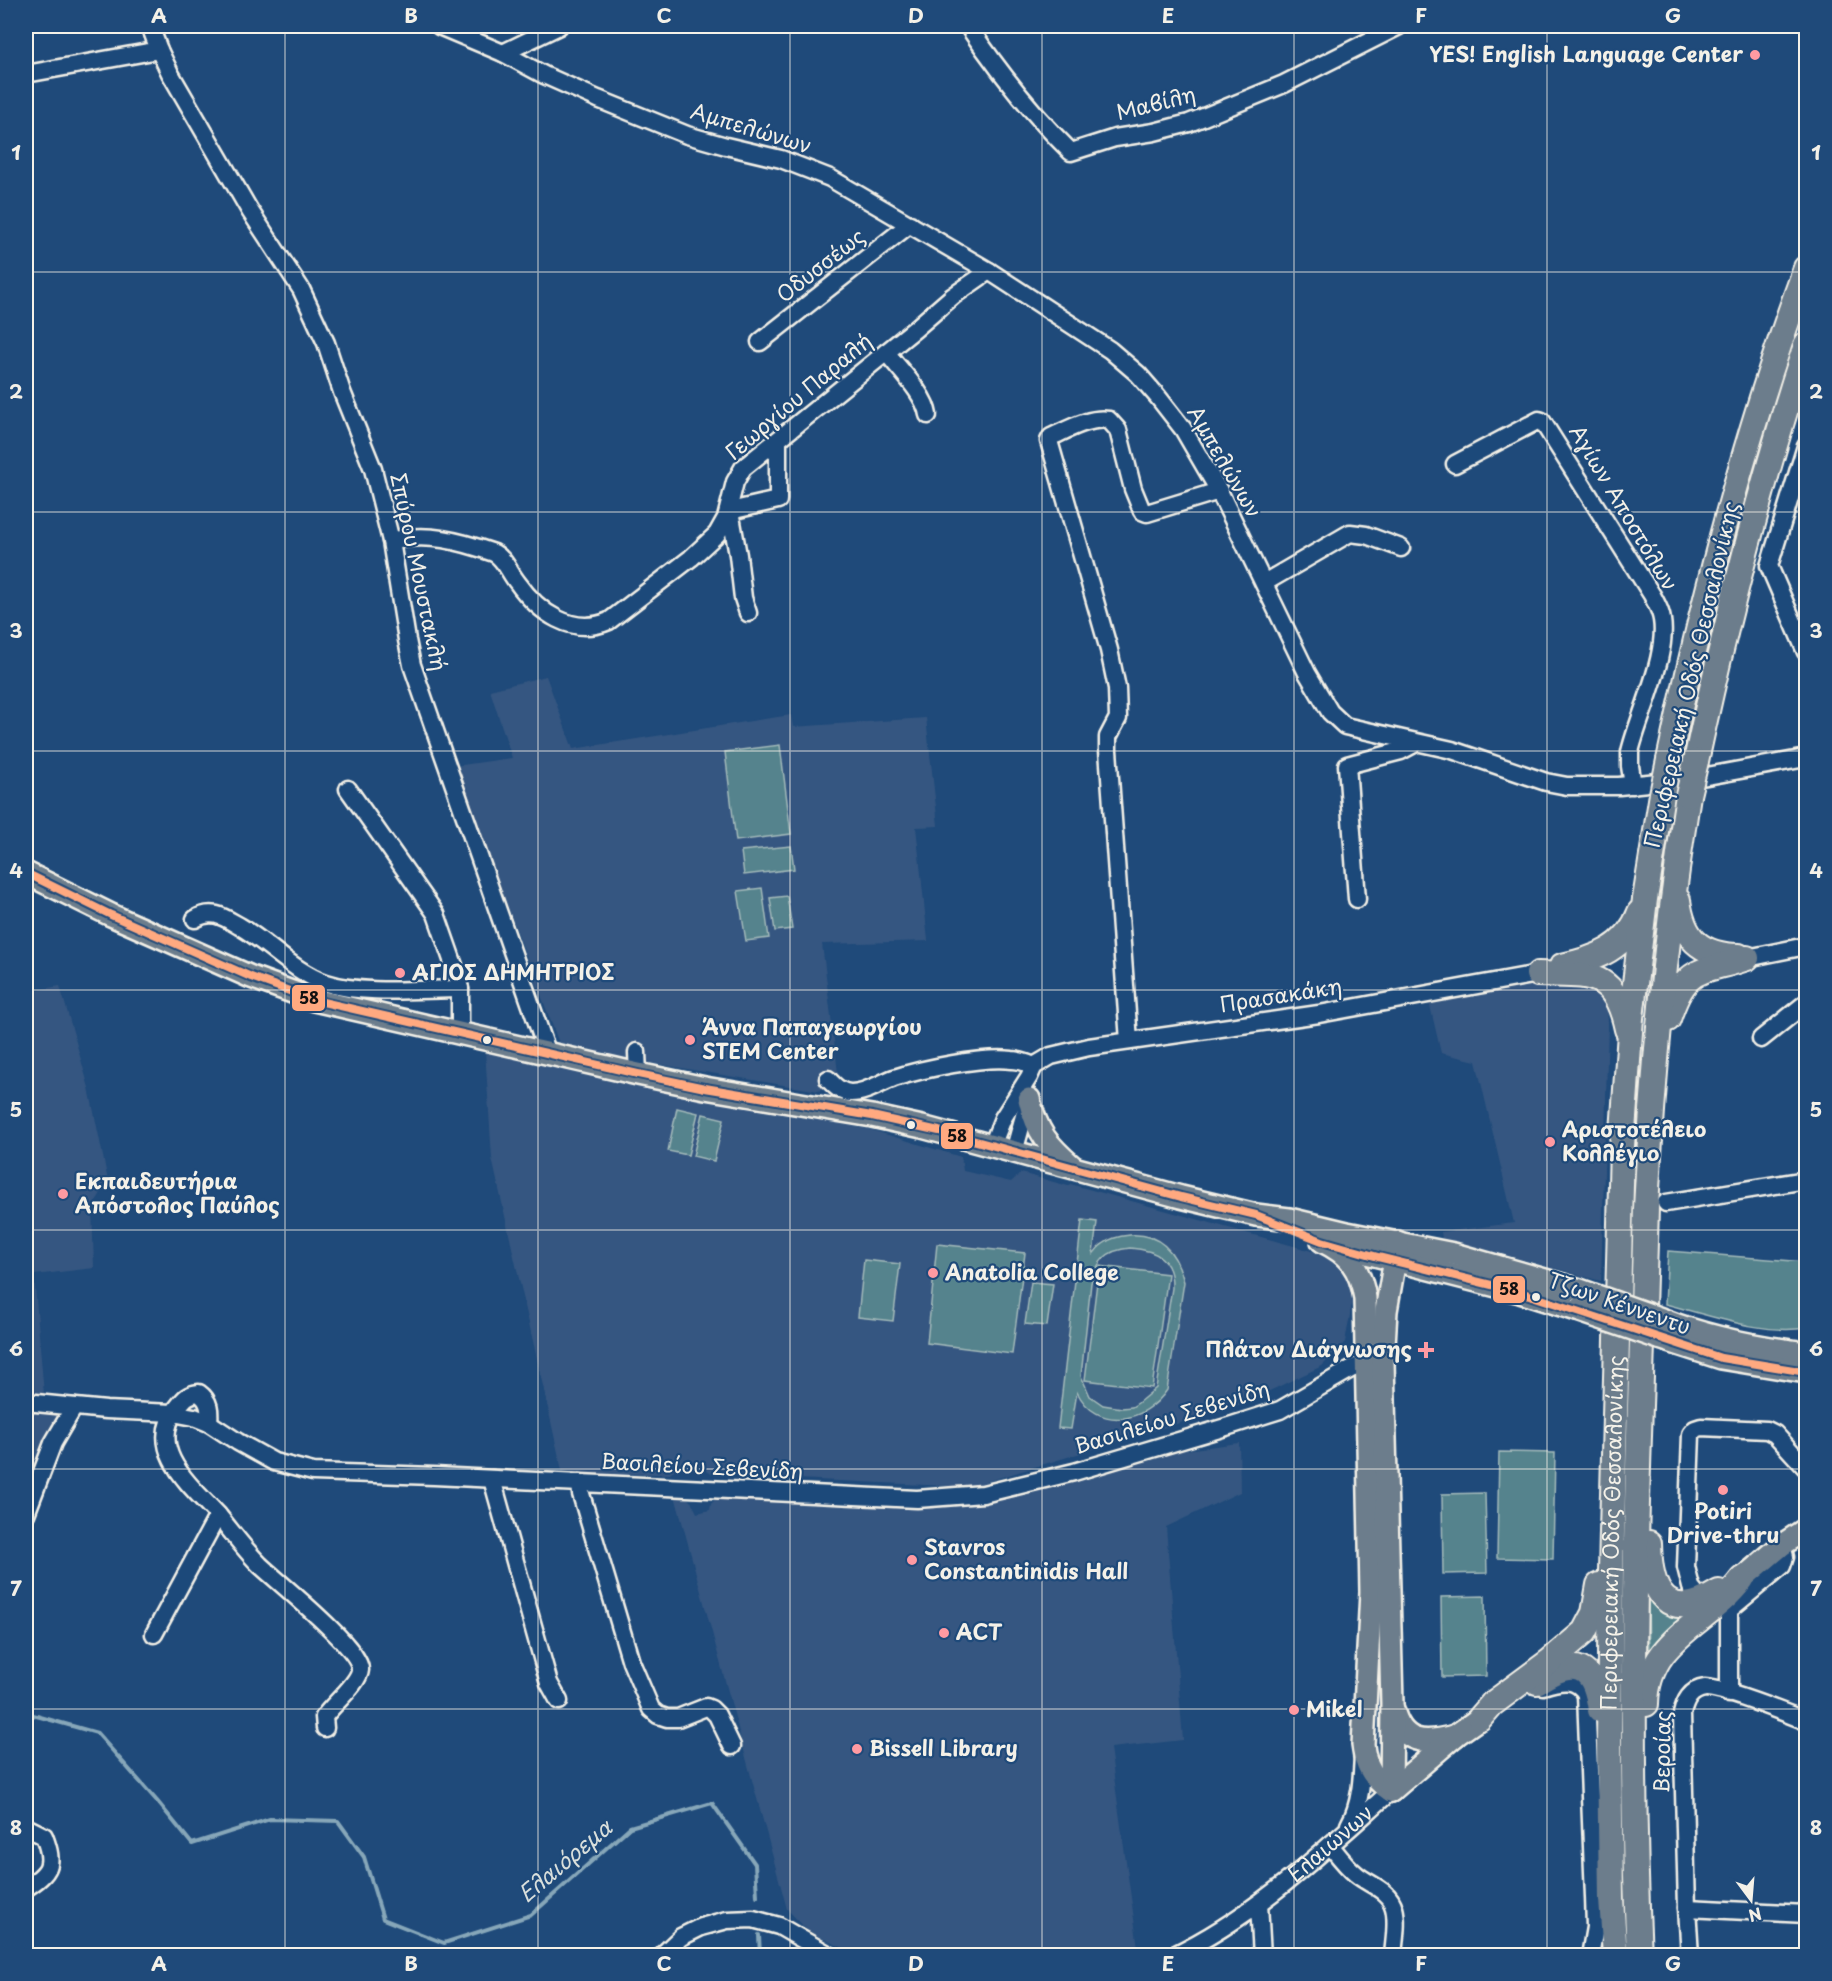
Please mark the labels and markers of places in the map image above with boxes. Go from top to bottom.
place label: YES! English Language Center [1429,37,1743,69]
marker: YES! English Language Center [1748,48,1762,62]
place label: ΆΓΙΟΣ ΔΗΜΗΤΡΙΟΣ [412,955,615,987]
marker: ΆΓΙΟΣ ΔΗΜΗΤΡΙΟΣ [393,966,407,980]
place label: Άννα Παπαγεωργίου STEM Center [702,1010,922,1066]
marker: Άννα Παπαγεωργίου STEM Center [683,1033,697,1047]
unlabelled marker [481,1034,493,1046]
place label: Αριστοτέλειο Κολλέγιο [1562,1112,1706,1168]
unlabelled marker [905,1119,917,1131]
marker: Αριστοτέλειο Κολλέγιο [1543,1135,1557,1149]
place label: Εκπαιδευτήρια Απόστολος Παύλος [75,1164,280,1220]
marker: Εκπαιδευτήρια Απόστολος Παύλος [56,1187,70,1201]
place label: Anatolia College [944,1255,1119,1287]
marker: Anatolia College [926,1266,940,1280]
unlabelled marker [1530,1291,1542,1303]
place label: Πλάτον Διάγνωσης [1205,1332,1412,1364]
marker: Πλάτον Διάγνωσης [1417,1341,1435,1359]
marker: Potiri Drive-thru [1716,1483,1730,1497]
place label: Potiri Drive-thru [1667,1494,1779,1550]
place label: Stavros Constantinidis Hall [924,1530,1128,1586]
marker: Stavros Constantinidis Hall [905,1553,919,1567]
place label: ACT [956,1615,1003,1647]
marker: ACT [937,1626,951,1640]
place label: Mikel [1306,1692,1362,1724]
marker: Mikel [1287,1703,1301,1717]
place label: Bissell Library [869,1731,1018,1763]
marker: Bissell Library [850,1742,864,1756]

